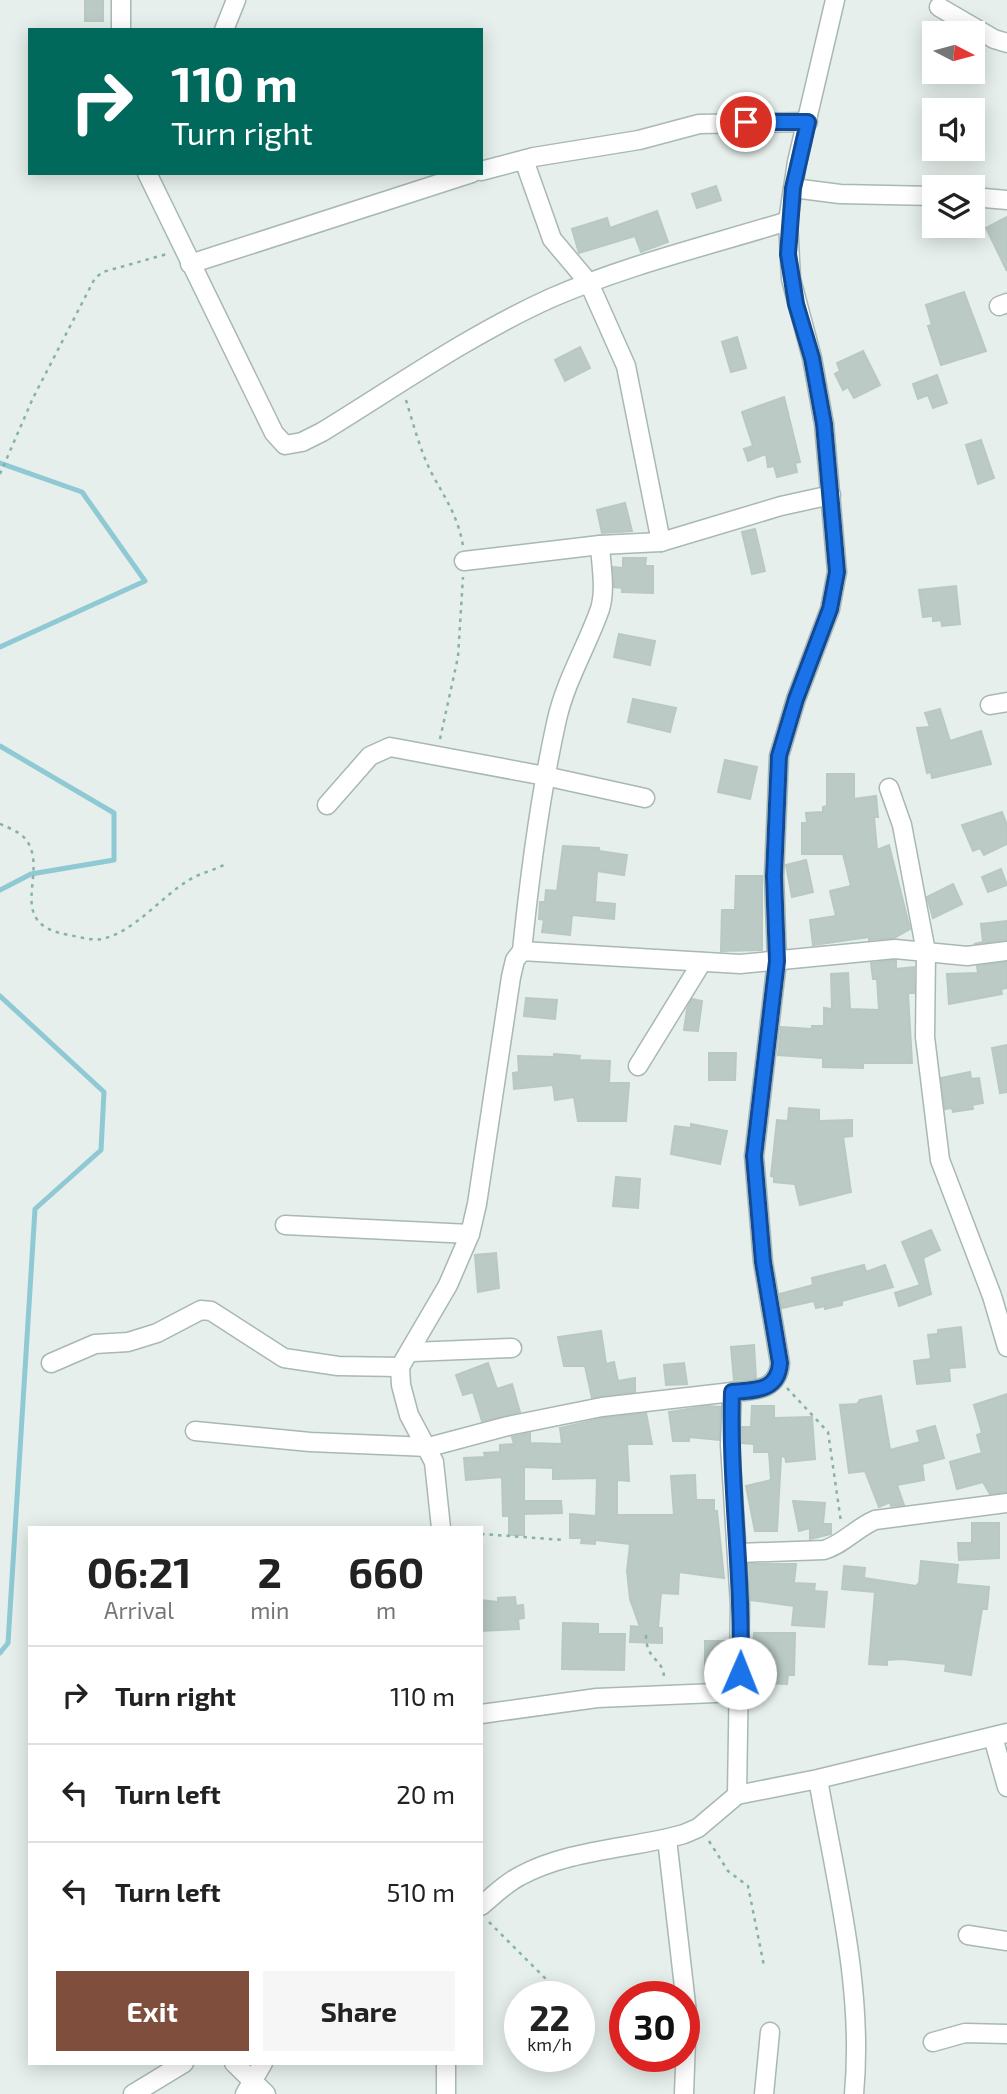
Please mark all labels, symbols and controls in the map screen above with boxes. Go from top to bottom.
north arrow [922,21,985,84]
map controls [922,21,985,238]
text: 110 m [171,53,298,112]
icon: right [56,56,147,147]
pin [716,92,776,152]
button: sound [922,98,985,161]
icon: arrive [727,103,765,141]
text: Turn right [171,113,313,151]
button: layers [922,175,985,238]
text: 06:21 [87,1546,191,1596]
text: 2 [258,1546,282,1596]
text: 660 [348,1546,424,1596]
text: Arrival [104,1596,174,1624]
text: min [250,1596,289,1624]
text: m [376,1596,396,1624]
position arrow [703,1636,777,1710]
icon: right [56,1676,94,1714]
text: Turn right [115,1680,236,1711]
text: 110 m [390,1680,455,1711]
icon: left [56,1774,94,1812]
text: Turn left [115,1778,221,1809]
text: 20 m [396,1778,455,1809]
icon: left [56,1872,94,1910]
text: Turn left [115,1876,221,1907]
text: 510 m [386,1876,455,1907]
button: Exit [56,1971,249,2051]
button: Share [263,1971,455,2051]
speed limit sign: 30 [609,1981,700,2072]
text: 22 [529,1996,570,2038]
text: km/h [527,2033,572,2055]

